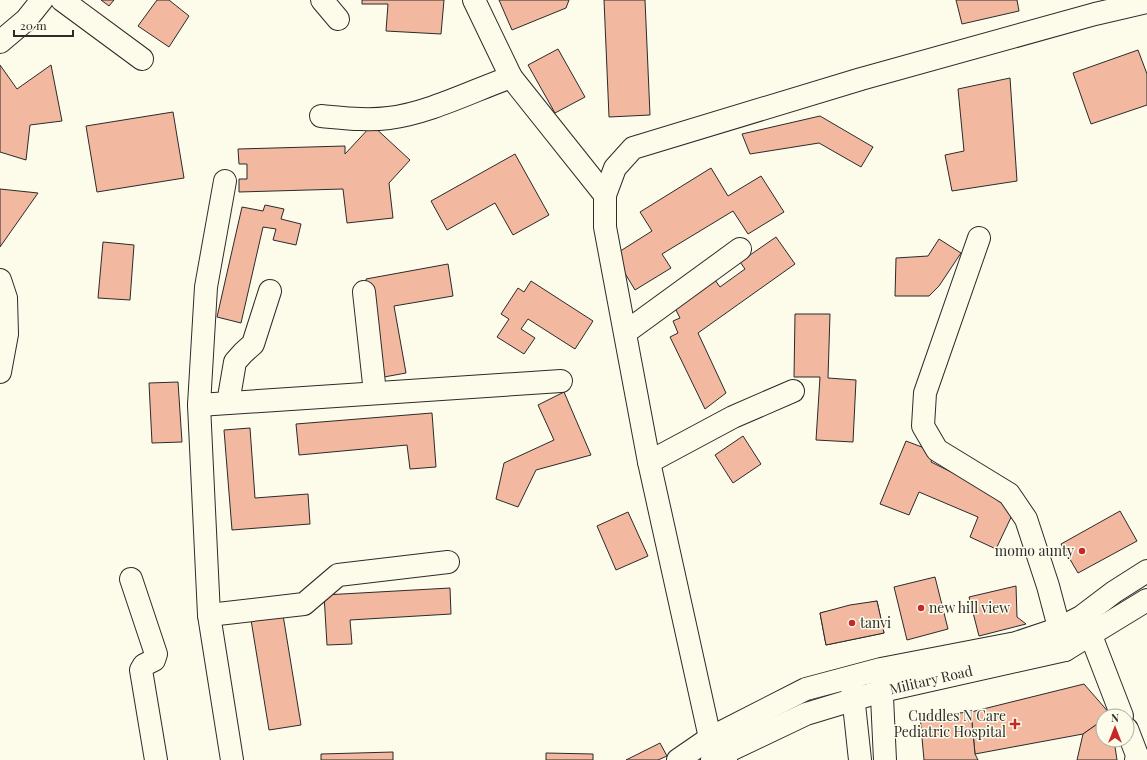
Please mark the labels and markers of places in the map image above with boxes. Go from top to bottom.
place label: momo aunty [995,541,1074,560]
marker: momo aunty [1077,546,1087,556]
place label: new hill view [929,598,1010,617]
marker: new hill view [916,603,926,613]
place label: tanvi [860,613,891,632]
marker: tanvi [847,618,857,628]
place label: Cuddles N Care Pediatric Hospital [894,706,1006,741]
marker: Cuddles N Care Pediatric Hospital [1009,718,1021,730]

